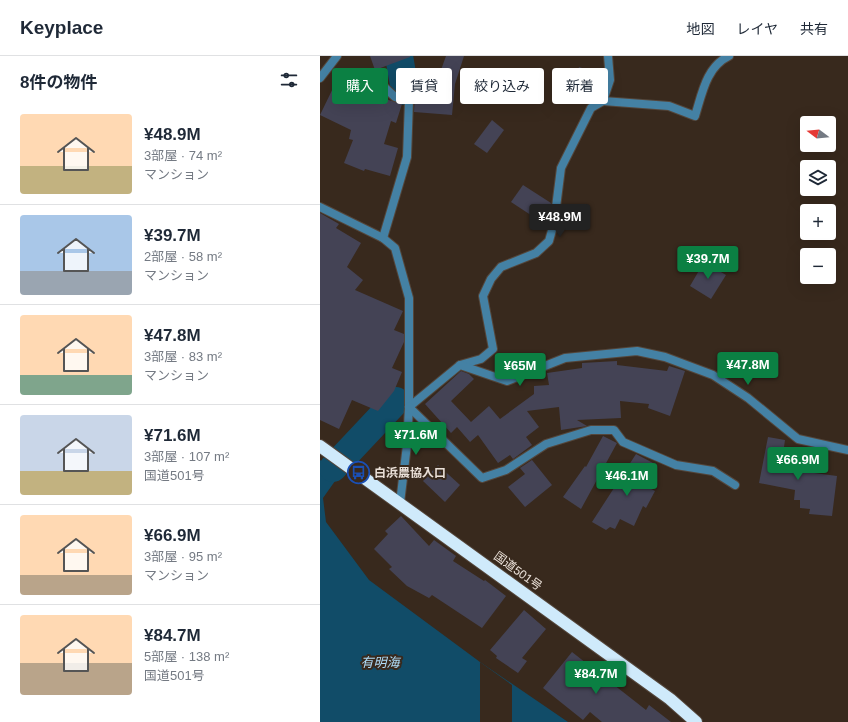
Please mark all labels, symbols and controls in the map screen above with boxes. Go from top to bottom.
text: Keyplace [20,17,103,38]
text: 地図 [686,21,714,37]
text: レイヤ [736,21,778,37]
text: 共有 [800,21,828,37]
chip: 購入 [332,68,388,104]
chip: 賃貸 [396,68,452,104]
chip: 絞り込み [460,68,544,104]
chip: 新着 [552,68,608,104]
icon: filters [278,69,300,91]
text: 8件の物件 [20,73,97,92]
north arrow [800,116,836,152]
map controls [800,116,836,284]
text: ¥48.9M [144,125,201,144]
icon: home [52,130,100,178]
text: 3部屋 · 74 m² [144,148,222,163]
button: layers [800,160,836,196]
text: マンション [144,167,209,182]
pin: ¥48.9M [527,204,593,238]
button: + [800,204,836,240]
text: ¥48.9M [538,209,582,224]
text: ¥39.7M [144,226,201,245]
icon: home [52,231,100,279]
pin: ¥39.7M [675,246,741,280]
button: − [800,248,836,284]
text: 2部屋 · 58 m² [144,249,222,264]
text: ¥39.7M [686,251,730,266]
text: マンション [144,268,209,283]
text: ¥47.8M [144,326,201,345]
icon: home [52,331,100,379]
text: 3部屋 · 83 m² [144,349,222,364]
pin: ¥47.8M [715,352,781,386]
pin: ¥65M [496,353,544,387]
text: ¥47.8M [726,357,770,372]
text: ¥65M [504,358,536,373]
text: マンション [144,368,209,383]
pin: ¥71.6M [383,422,449,456]
text: ¥71.6M [144,426,201,445]
text: ¥71.6M [394,427,438,442]
icon: home [52,431,100,479]
pin: ¥66.9M [765,447,831,481]
text: 3部屋 · 107 m² [144,449,229,464]
text: ¥66.9M [776,452,820,467]
bus stop icon: 白浜農協入口 [346,460,372,486]
pin: ¥46.1M [594,463,660,497]
place label: 白浜農協入口 [374,466,446,480]
text: 国道501号 [144,468,205,483]
text: ¥46.1M [605,468,649,483]
text: ¥66.9M [144,526,201,545]
icon: home [52,531,100,579]
text: 3部屋 · 95 m² [144,549,222,564]
street label: 国道501号 [491,549,545,593]
text: マンション [144,568,209,583]
text: ¥84.7M [144,626,201,645]
icon: home [52,631,100,679]
text: 5部屋 · 138 m² [144,649,229,664]
water label: 有明海 [360,655,401,670]
pin: ¥84.7M [563,661,629,695]
text: ¥84.7M [574,666,618,681]
text: 国道501号 [144,668,205,683]

